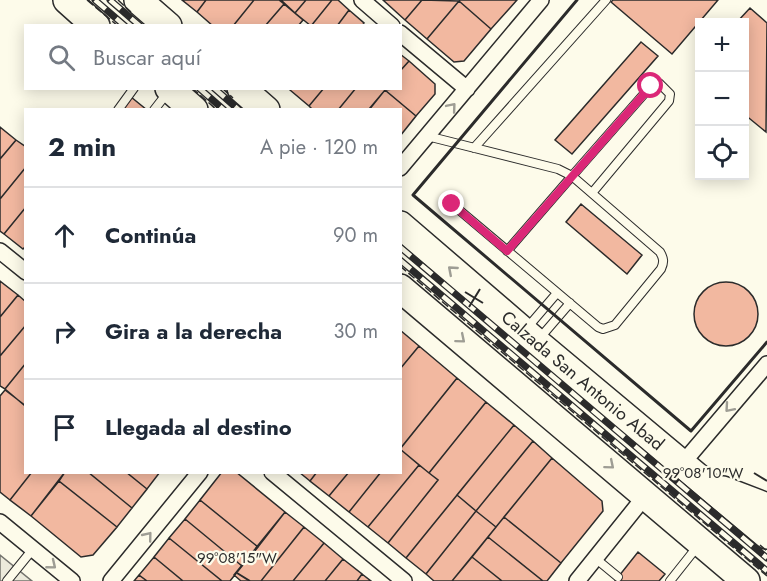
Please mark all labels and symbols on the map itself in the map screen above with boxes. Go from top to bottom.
route start [637,72,663,98]
one-way arrow [444,103,455,114]
route end [438,190,464,216]
one-way arrow [448,266,459,277]
street label: Calzada San Antonio Abad [495,305,670,457]
one-way arrow [454,332,465,343]
one-way arrow [725,402,736,412]
one-way arrow [603,458,614,469]
text: 99°08'10"W [663,462,743,484]
one-way arrow [141,532,152,543]
text: 99°08'15"W [197,547,277,569]
one-way arrow [46,558,57,569]

